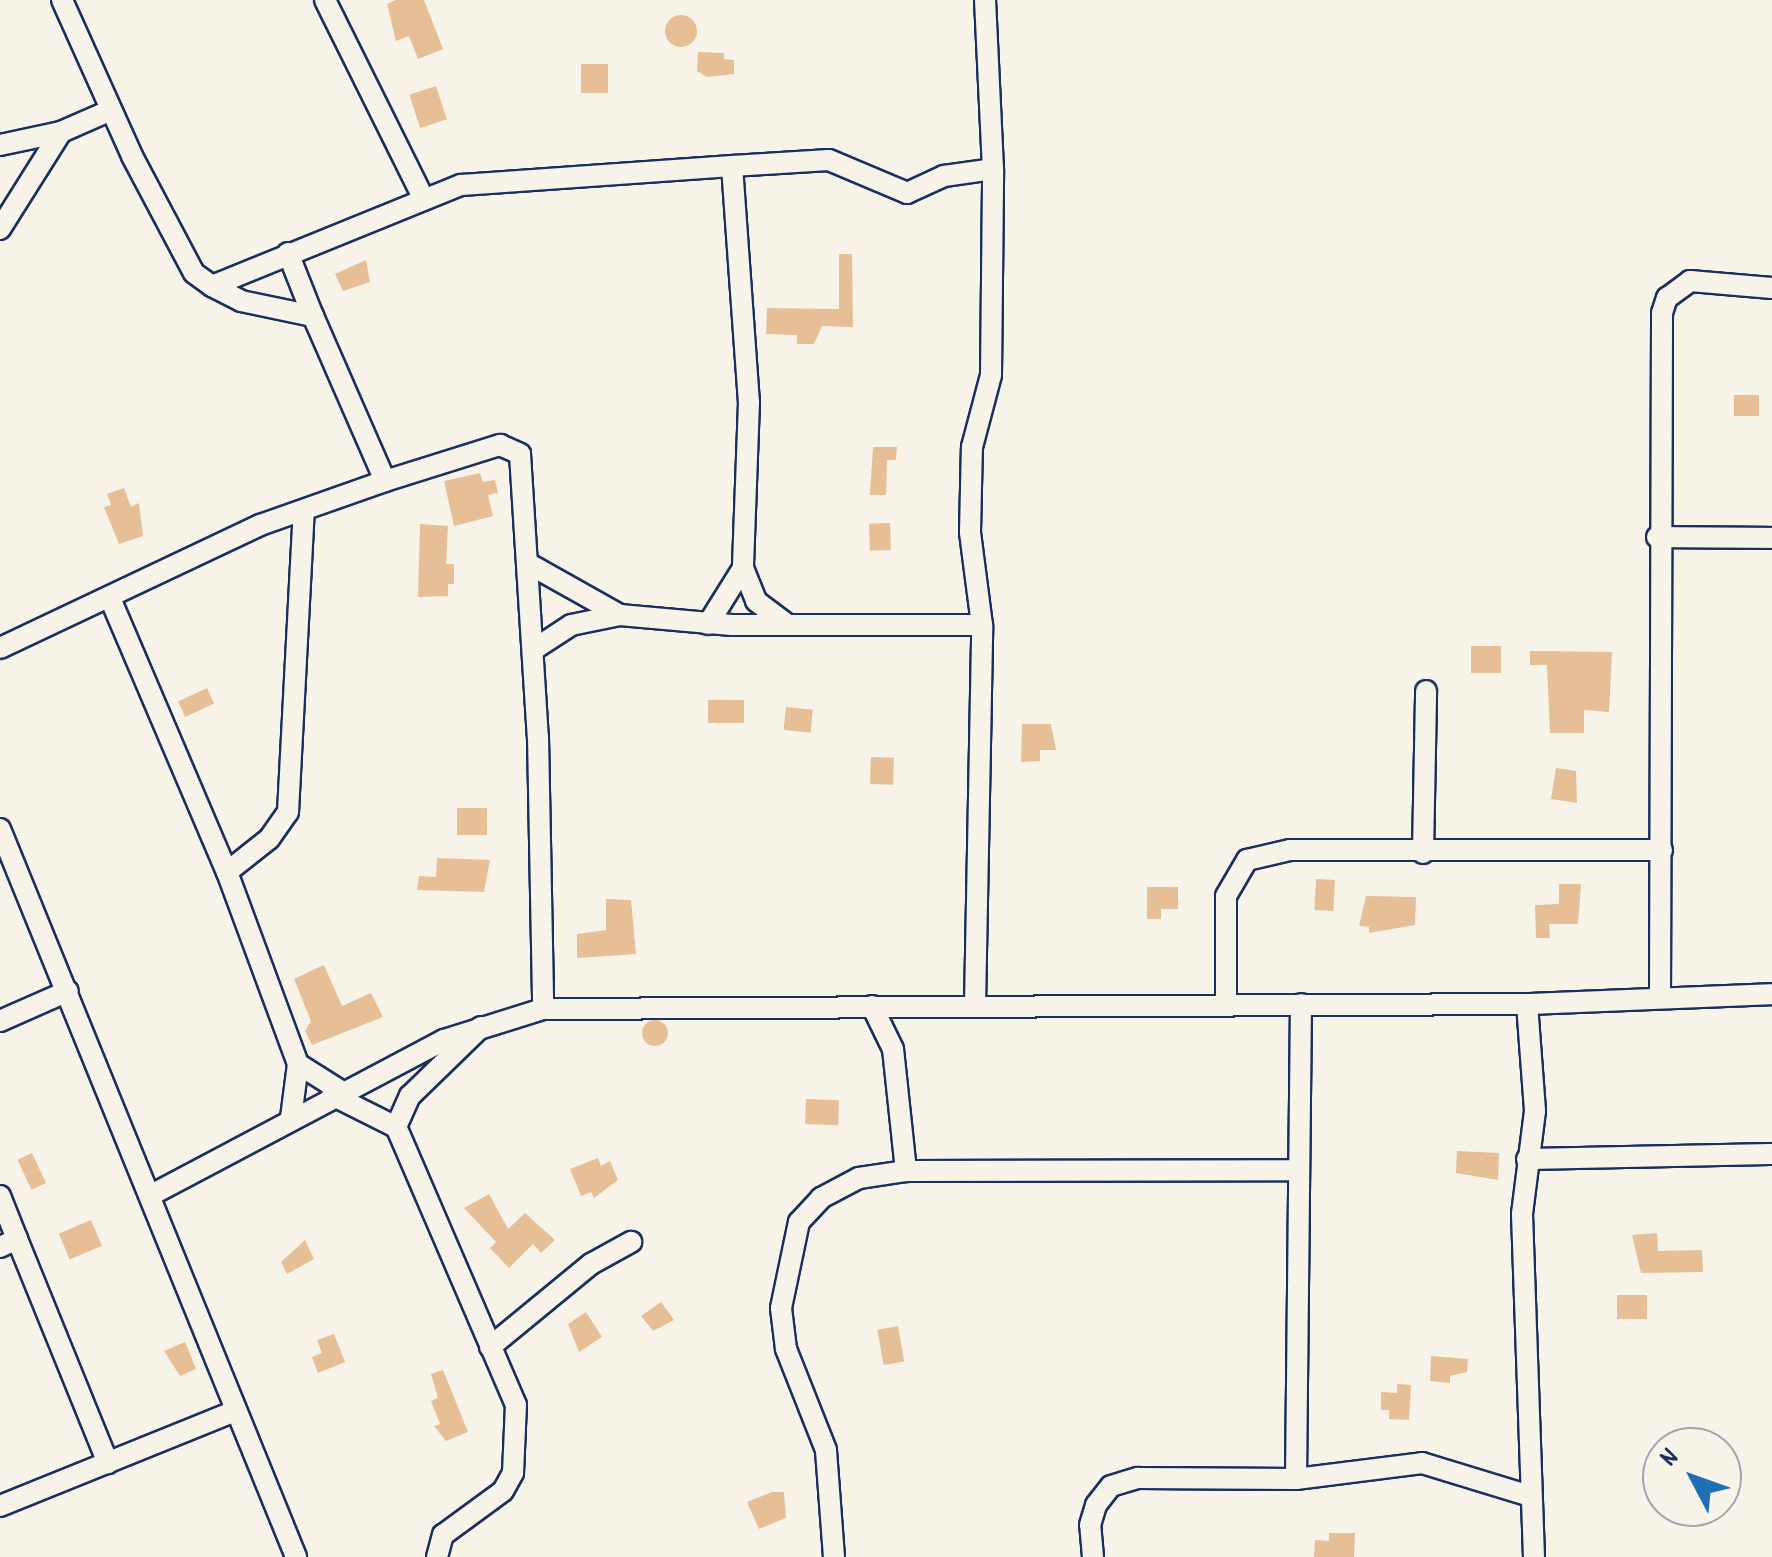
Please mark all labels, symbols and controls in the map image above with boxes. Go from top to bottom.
north arrow [1642,1427,1742,1527]
text: N [1651,1440,1691,1477]

